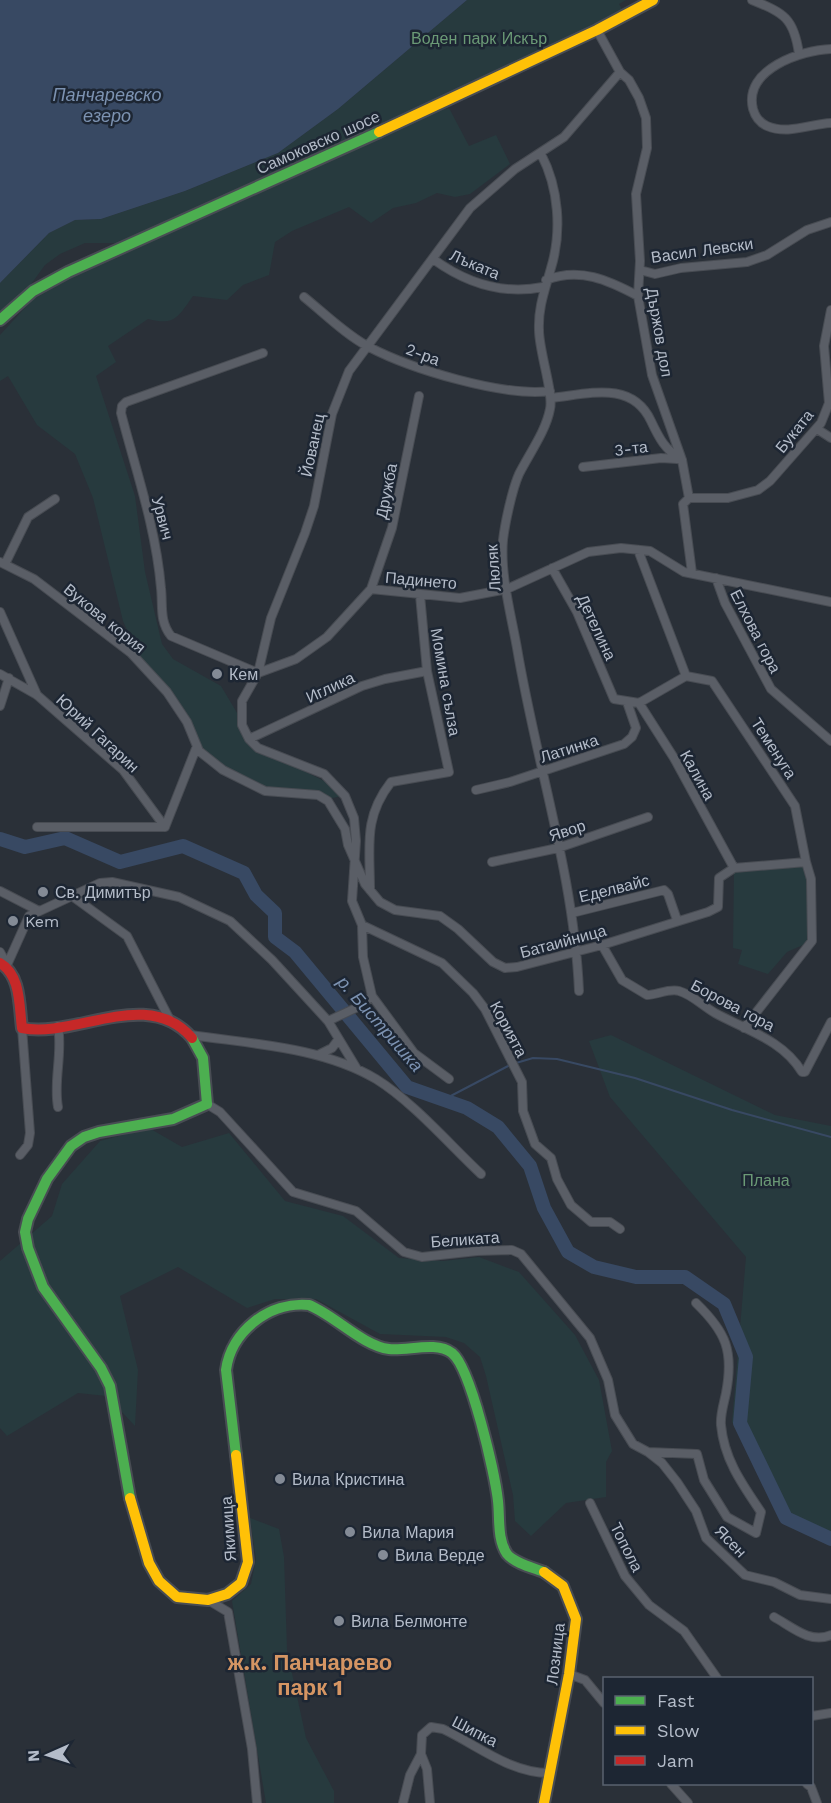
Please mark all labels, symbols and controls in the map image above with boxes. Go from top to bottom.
park label: Воден парк Искър [411,29,547,48]
water label: Панчаревско езеро [53,84,161,126]
street label: Самоковско шосе [254,107,383,178]
street label: Васил Левски [650,234,754,267]
street label: Лъката [447,245,503,283]
street label: Държов дол [642,286,677,378]
street label: 2-ра [403,339,443,370]
street label: Буката [771,406,818,457]
street label: Йованец [296,412,328,479]
street label: 3-та [613,437,649,460]
street label: Дружба [372,462,401,521]
street label: Урвич [148,494,177,542]
street label: Люляк [482,543,505,592]
street label: Падинето [384,568,458,593]
street label: Вукова кория [60,580,149,657]
street label: Елхова гора [726,586,785,676]
street label: Детелина [573,591,620,663]
street label: Момина сълза [427,627,464,738]
place label: Кем [229,665,258,684]
marker: Кем [210,667,224,681]
street label: Иглика [303,668,358,707]
street label: Юрий Гагарин [52,690,143,777]
street label: Теменуга [747,714,800,782]
street label: Латинка [537,730,601,767]
street label: Калина [676,747,719,804]
street label: Явор [546,816,588,845]
street label: Еделвайс [577,871,651,906]
place label: Св. Димитър [55,883,151,902]
marker: Св. Димитър [36,885,50,899]
place label: Kem [25,912,59,931]
marker: Kem [6,914,20,928]
street label: Батаийница [518,921,609,962]
water label: р. Бистришка [333,971,428,1076]
street label: Борова гора [688,975,778,1035]
street label: Корията [486,998,531,1061]
park label: Плана [742,1171,790,1190]
street label: Беликата [430,1228,500,1251]
place label: Вила Кристина [292,1470,405,1489]
marker: Вила Кристина [273,1472,287,1486]
street label: Якимица [217,1496,240,1562]
street label: Топола [606,1519,647,1575]
street label: Ясен [711,1521,750,1561]
place label: Вила Мария [362,1523,454,1542]
marker: Вила Мария [343,1525,357,1539]
place label: Вила Верде [395,1546,485,1565]
marker: Вила Верде [376,1548,390,1562]
place label: Вила Белмонте [351,1612,467,1631]
marker: Вила Белмонте [332,1614,346,1628]
street label: Лозница [542,1622,569,1686]
district label: ж.к. Панчарево парк 1 [227,1650,392,1700]
legend [603,1677,813,1785]
text: Fast [657,1690,695,1711]
street label: Шипка [449,1712,501,1751]
text: Slow [657,1720,700,1741]
north arrow [18,1725,78,1785]
text: N [24,1749,43,1762]
text: Jam [657,1750,694,1771]

